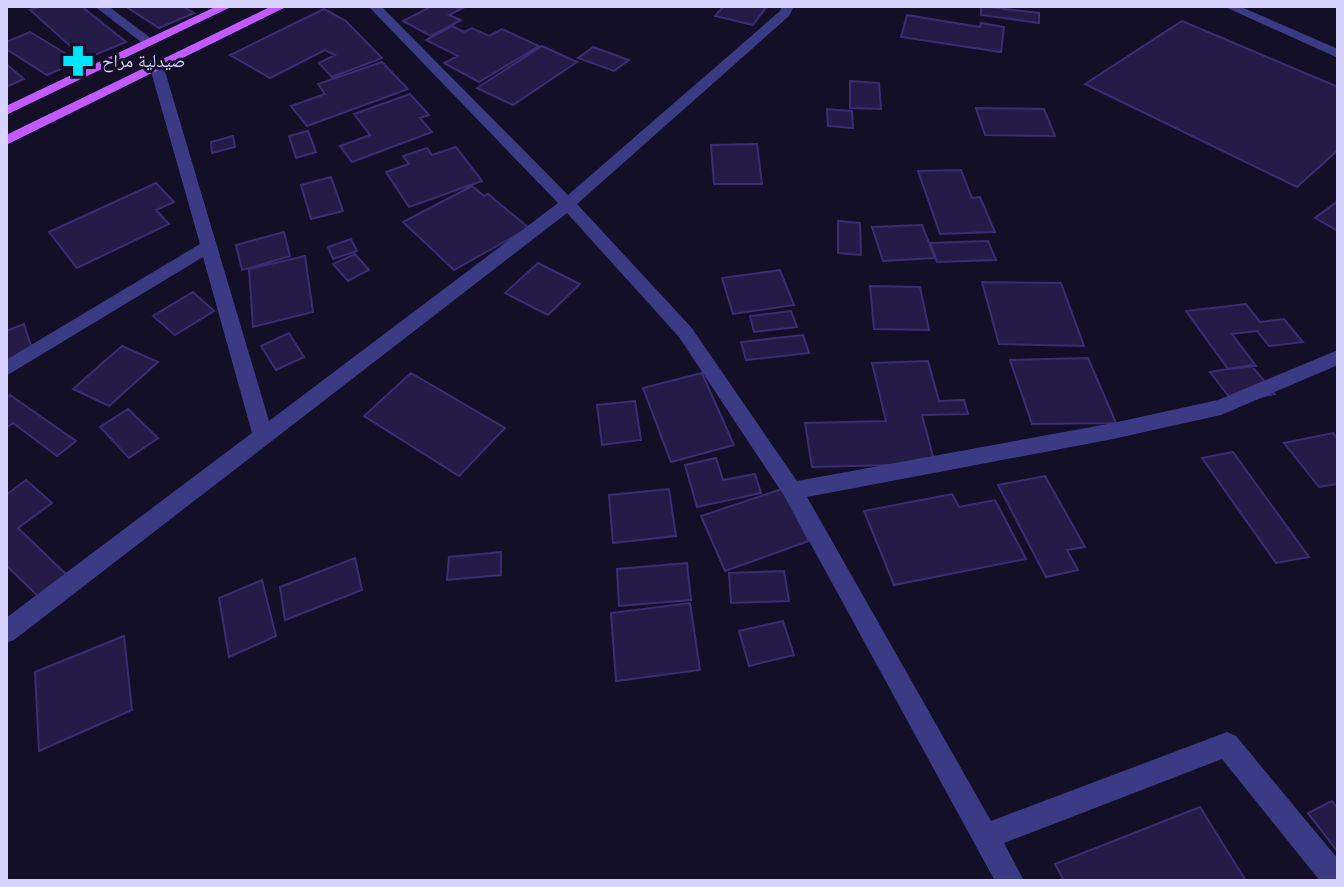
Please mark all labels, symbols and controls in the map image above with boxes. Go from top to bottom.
pharmacy icon: صيدلية مراح [61,44,95,78]
place label: صيدلية مراح [102,50,185,73]

